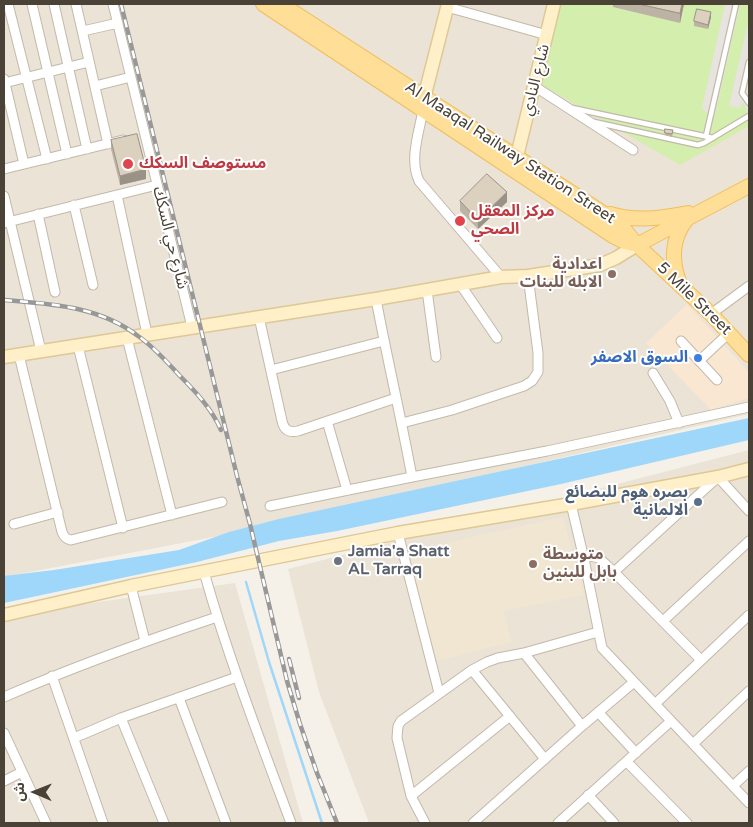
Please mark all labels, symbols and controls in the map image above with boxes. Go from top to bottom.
street label: شارع النادي [518,42,554,118]
street label: Al Maaqal Railway Station Street [401,78,619,228]
place label: مستوصف السكك [139,154,266,174]
marker: مستوصف السكك [121,157,135,171]
street label: شارع حي السكك [148,185,192,291]
place label: مركز المعقل الصحي [471,202,555,240]
marker: مركز المعقل الصحي [453,214,467,228]
place label: اعدادية الابله للبنات [520,255,602,293]
street label: 5 Mile Street [653,259,735,339]
marker: اعدادية الابله للبنات [606,268,618,280]
place label: السوق الاصفر [591,348,688,368]
marker: السوق الاصفر [692,352,704,364]
place label: بصره هوم للبضائع الالمانية [565,483,688,521]
marker: بصره هوم للبضائع الالمانية [692,496,704,508]
place label: Jamia'a Shatt AL Tarraq [348,542,449,580]
place label: متوسطة بابل للبنين [543,545,617,583]
marker: Jamia'a Shatt AL Tarraq [332,555,344,567]
marker: متوسطة بابل للبنين [527,558,539,570]
north arrow [10,767,60,817]
text: ش [11,782,28,801]

